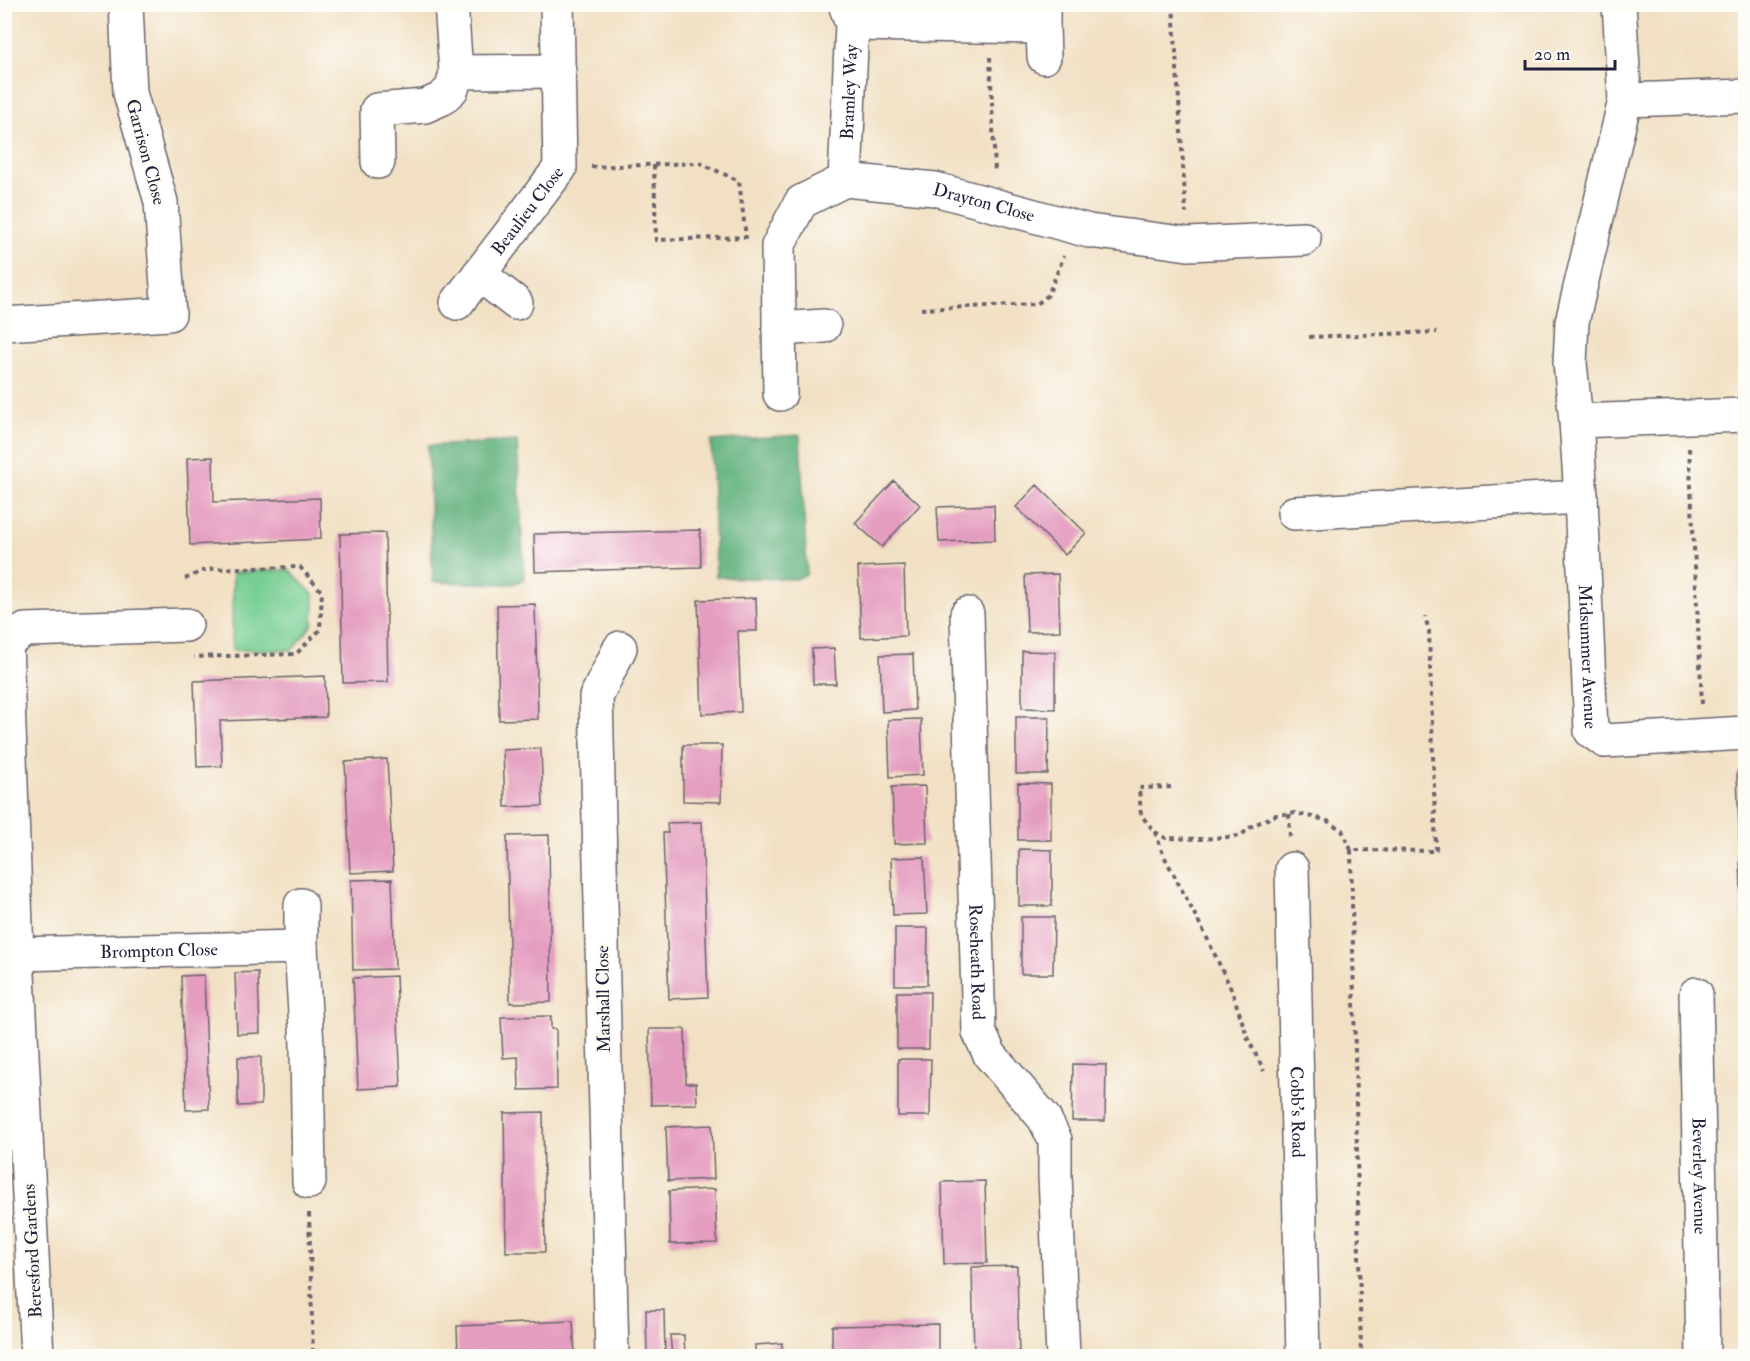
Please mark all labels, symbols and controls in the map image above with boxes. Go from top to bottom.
scale bar [1525,33,1615,71]
street label: Bramley Way [836,43,863,140]
text: 20 m [1534,43,1570,66]
street label: Garrison Close [120,97,171,208]
street label: Beaulieu Close [486,162,569,260]
street label: Drayton Close [931,178,1038,228]
street label: Midsummer Avenue [1573,584,1602,730]
street label: Roseheath Road [963,903,990,1020]
street label: Brompton Close [100,938,219,964]
street label: Marshall Close [591,945,616,1053]
street label: Cobb's Road [1284,1066,1310,1158]
street label: Beverley Avenue [1686,1117,1712,1235]
street label: Beresford Gardens [18,1183,47,1319]

